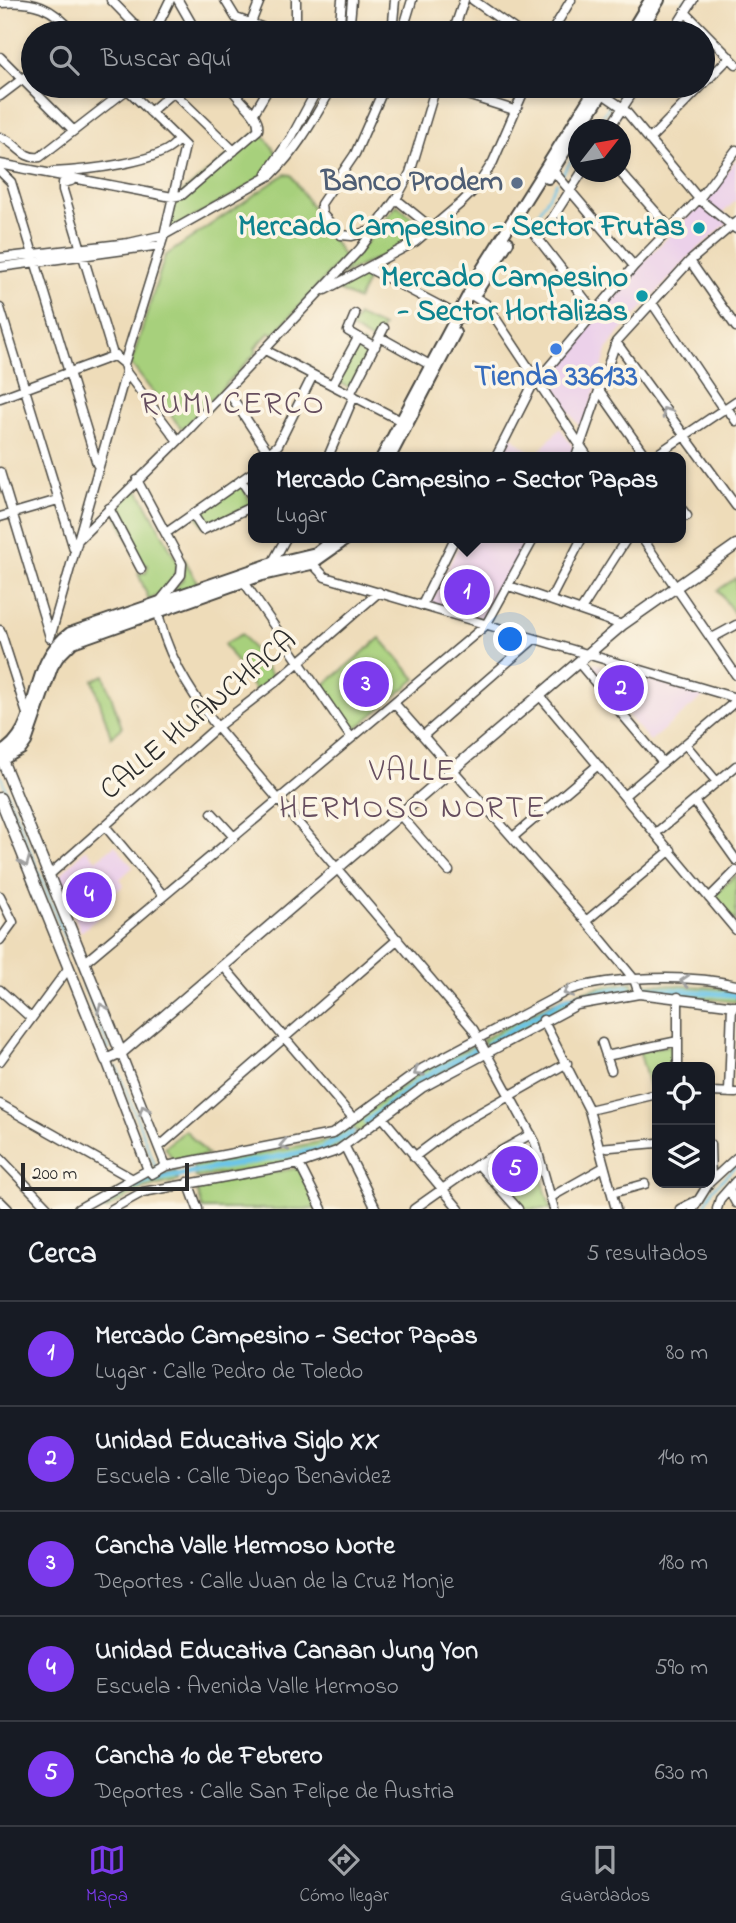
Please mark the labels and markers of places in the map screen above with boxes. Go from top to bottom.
place label: Banco Prodem [319,161,503,205]
marker: Banco Prodem [509,175,525,191]
place label: Mercado Campesino - Sector Frutas [238,206,685,250]
marker: Mercado Campesino - Sector Frutas [691,220,707,236]
place label: Mercado Campesino - Sector Hortalizas [381,257,628,335]
marker: Mercado Campesino - Sector Hortalizas [634,288,650,304]
marker: Tienda 336133 [548,341,564,357]
place label: Tienda 336133 [474,356,638,400]
pin: 1 [444,566,490,618]
pin: 3 [343,658,389,710]
pin: 2 [598,662,644,714]
pin: 4 [66,869,112,921]
pin: 5 [492,1143,538,1195]

